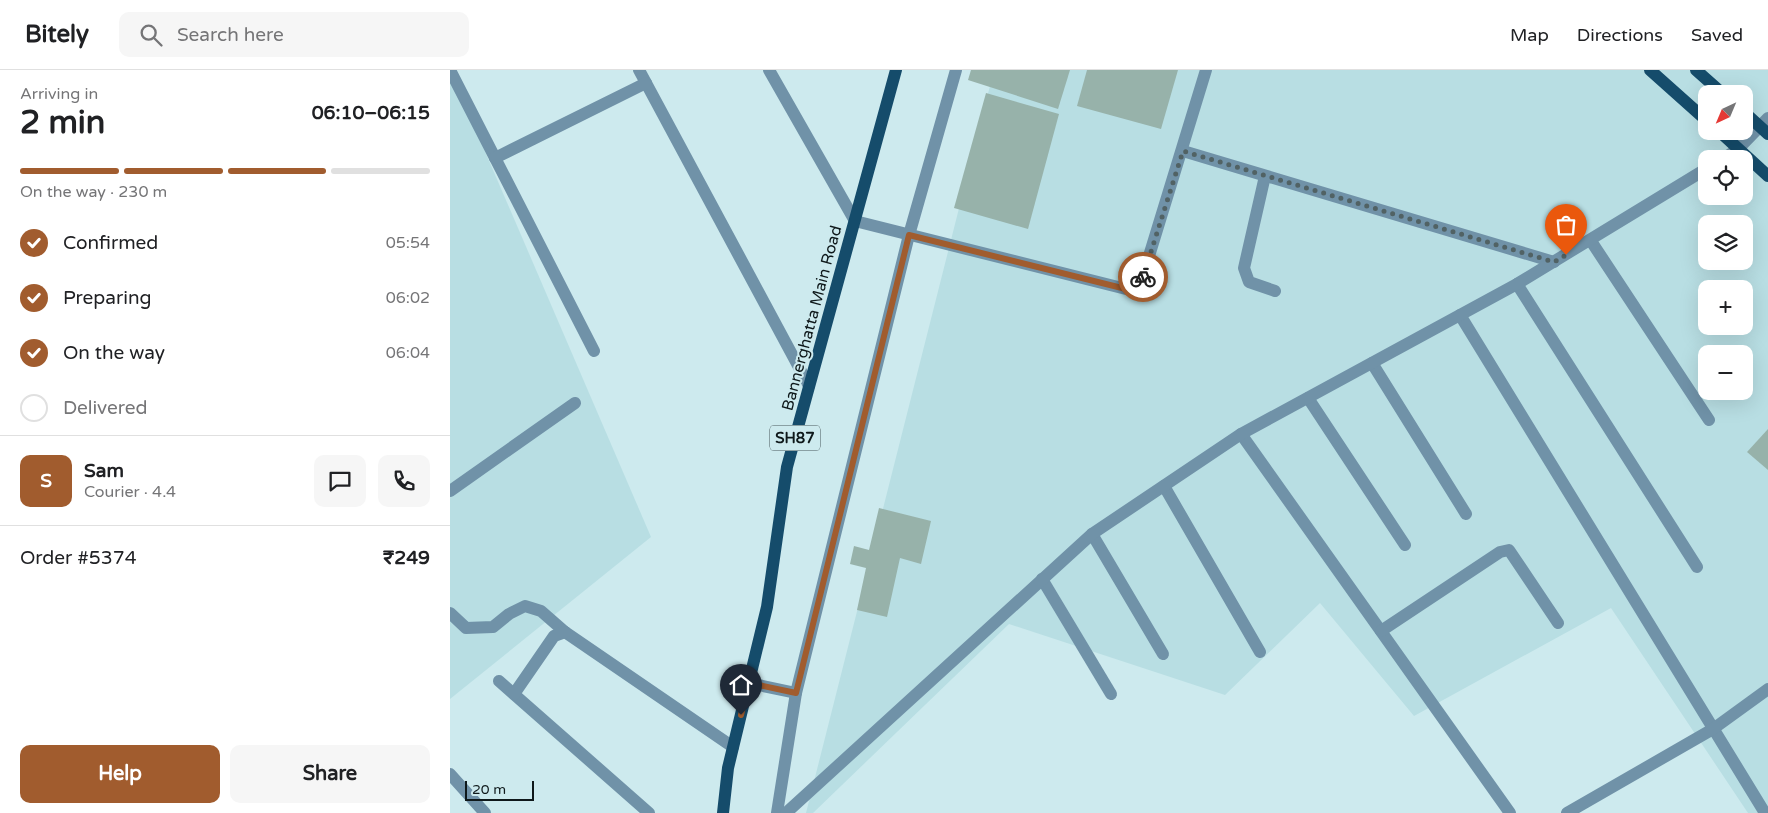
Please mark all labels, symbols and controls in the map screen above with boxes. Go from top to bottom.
search box [119,12,469,57]
text: Bitely [25,20,89,49]
icon: search [137,21,165,49]
text: Search here [177,24,284,46]
text: Map [1510,24,1549,46]
text: Directions [1577,24,1663,46]
text: Saved [1691,24,1743,46]
text: Arriving in [20,84,98,104]
north arrow [1698,85,1752,140]
map controls [1698,85,1753,400]
text: 06:10–06:15 [312,102,430,124]
text: 2 min [20,104,105,142]
button: locate [1698,150,1753,205]
text: On the way · 230 m [20,182,167,202]
pin [1545,204,1587,255]
icon: bag [1552,211,1580,239]
button: layers [1698,215,1753,270]
street label: Bannerghatta Main Road [778,223,846,413]
icon: check [20,229,48,257]
text: Confirmed [63,232,158,254]
text: 05:54 [386,233,430,253]
courier [1118,252,1168,302]
icon: bike [1129,263,1157,291]
button: + [1698,280,1753,335]
icon: check [20,284,48,312]
text: Preparing [63,287,152,309]
text: 06:02 [386,288,430,308]
icon: check [20,339,48,367]
text: On the way [63,342,165,364]
text: 06:04 [386,343,430,363]
button: − [1698,345,1753,400]
text: Delivered [63,397,148,419]
road number: SH87 [770,426,820,450]
button: chat [314,455,366,507]
button: phone [378,455,430,507]
text: Sam [84,460,124,482]
text: S [40,470,52,492]
text: Courier · 4.4 [84,482,176,502]
text: Order #5374 [20,547,137,569]
text: ₹249 [383,547,430,569]
pin [720,664,762,715]
icon: home [727,671,755,699]
button: Help [20,745,220,803]
button: Share [230,745,430,803]
scale bar [465,778,534,801]
text: 20 m [472,781,506,798]

